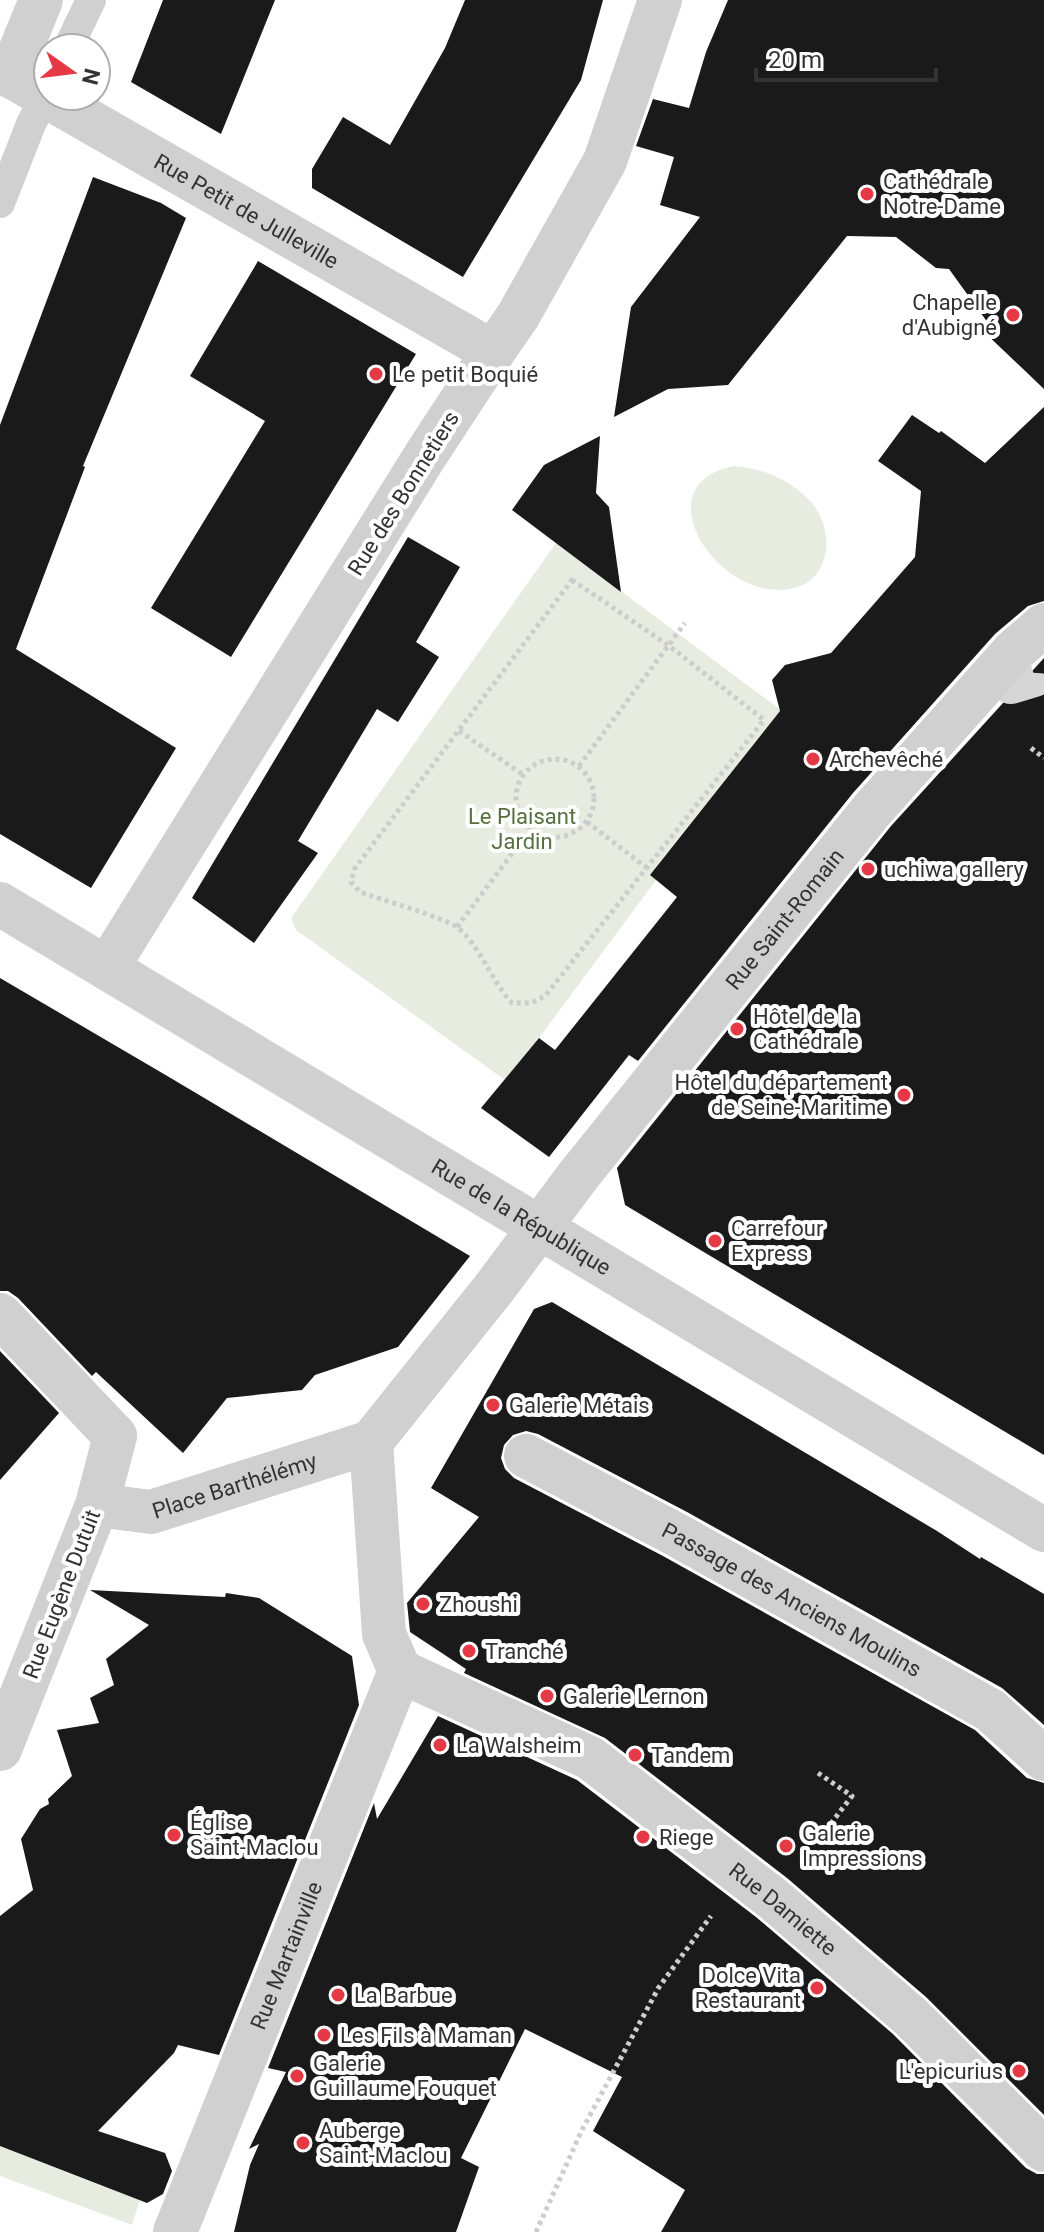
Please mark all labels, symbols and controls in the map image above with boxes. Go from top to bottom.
north arrow [32,32,112,112]
scale bar [756,32,936,82]
text: 20 m [768,46,822,74]
text: N [77,66,105,87]
street label: Rue Petit de Julleville [150,149,343,274]
place label: Cathédrale Notre-Dame [883,169,1001,219]
marker: Cathédrale Notre-Dame [858,185,876,203]
place label: Chapelle d'Aubigné [902,290,997,340]
marker: Chapelle d'Aubigné [1004,306,1022,324]
place label: Le petit Boquié [392,362,538,387]
marker: Le petit Boquié [367,365,385,383]
street label: Rue des Bonnetiers [343,407,464,580]
place label: Archevêché [829,747,943,772]
marker: Archevêché [804,750,822,768]
park label: Le Plaisant Jardin [468,804,576,854]
street label: Rue Saint-Romain [721,844,849,995]
place label: uchiwa gallery [884,857,1024,882]
marker: uchiwa gallery [859,860,877,878]
place label: Hôtel de la Cathédrale [753,1004,859,1054]
marker: Hôtel de la Cathédrale [728,1020,746,1038]
place label: Hôtel du département de Seine-Maritime [675,1070,888,1120]
marker: Hôtel du département de Seine-Maritime [895,1086,913,1104]
street label: Rue de la République [427,1154,615,1280]
place label: Carrefour Express [731,1216,824,1266]
marker: Carrefour Express [706,1232,724,1250]
place label: Galerie Métais [509,1393,650,1418]
marker: Galerie Métais [484,1396,502,1414]
street label: Place Barthélémy [149,1448,321,1524]
street label: Rue Eugène Dutuit [18,1506,105,1682]
street label: Passage des Anciens Moulins [658,1517,926,1682]
place label: Zhoushi [439,1592,518,1617]
marker: Zhoushi [414,1595,432,1613]
place label: Tranché [485,1639,564,1664]
marker: Tranché [460,1642,478,1660]
place label: Galerie Lernon [563,1684,705,1709]
marker: Galerie Lernon [538,1687,556,1705]
place label: La Walsheim [456,1733,582,1758]
marker: La Walsheim [431,1736,449,1754]
place label: Tandem [651,1743,730,1768]
marker: Tandem [626,1746,644,1764]
place label: Église Saint-Maclou [190,1810,319,1860]
place label: Galerie Impressions [802,1821,923,1871]
place label: Riege [659,1825,714,1850]
marker: Église Saint-Maclou [165,1826,183,1844]
marker: Riege [634,1828,652,1846]
marker: Galerie Impressions [777,1837,795,1855]
street label: Rue Damiette [724,1858,842,1961]
street label: Rue Martainville [246,1878,327,2033]
place label: Dolce Vita Restaurant [695,1963,801,2013]
marker: Dolce Vita Restaurant [808,1979,826,1997]
place label: La Barbue [354,1983,453,2008]
marker: La Barbue [329,1986,347,2004]
place label: Les Fils à Maman [340,2023,512,2048]
marker: Les Fils à Maman [315,2026,333,2044]
place label: Galerie Guillaume Fouquet [313,2051,497,2101]
place label: L'epicurius [899,2059,1003,2084]
marker: L'epicurius [1010,2062,1028,2080]
marker: Galerie Guillaume Fouquet [288,2067,306,2085]
place label: Auberge Saint-Maclou [319,2118,448,2168]
marker: Auberge Saint-Maclou [294,2134,312,2152]

